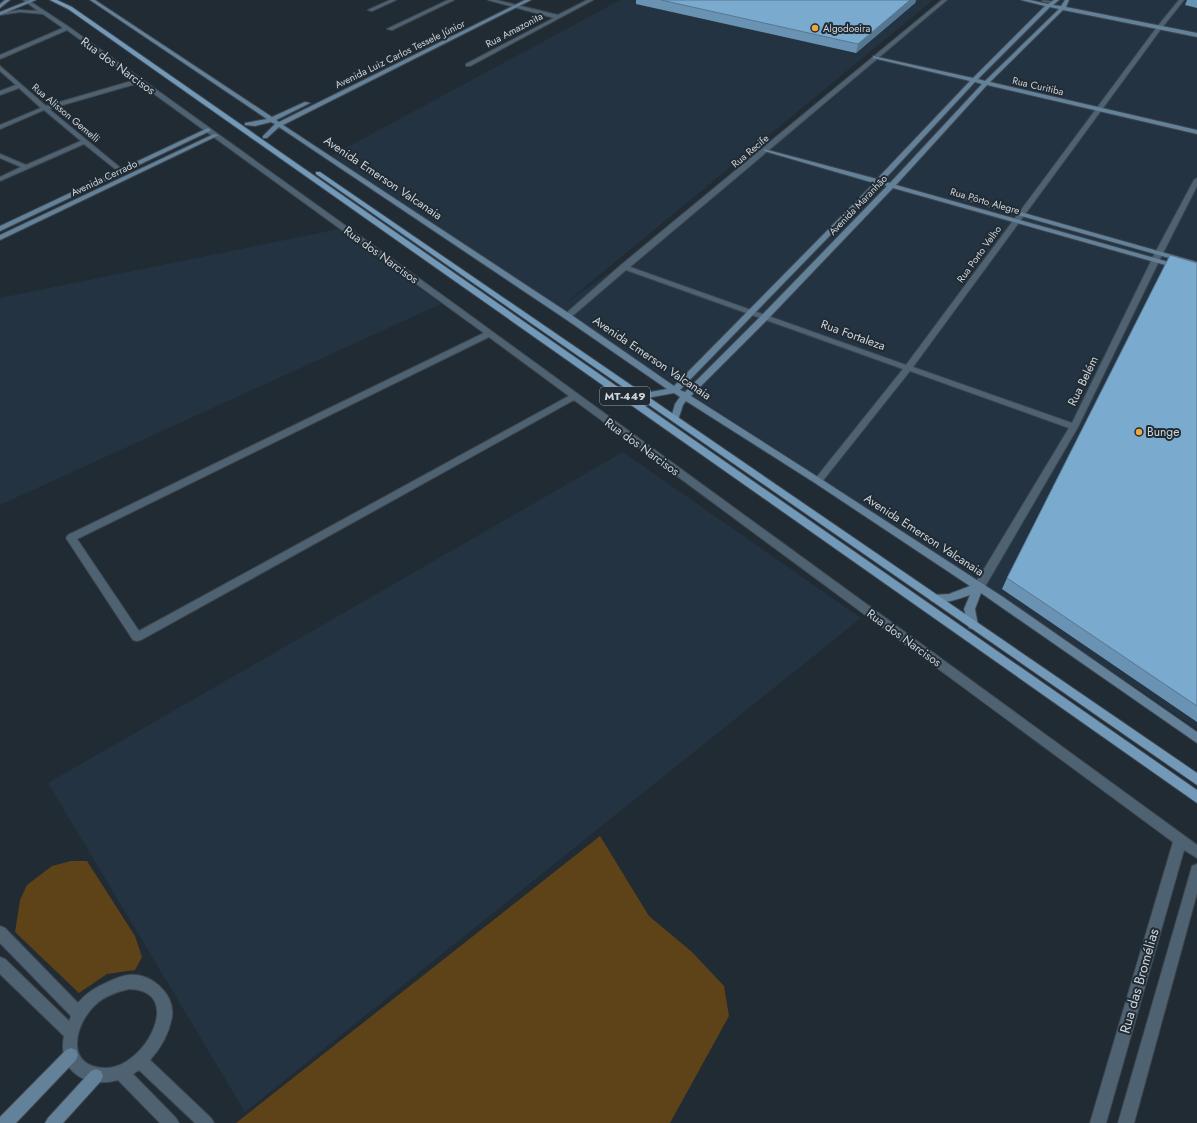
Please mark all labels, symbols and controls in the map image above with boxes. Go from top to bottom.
street label: Rua Amazonita [483,9,545,51]
street label: Avenida Luiz Carlos Tessele Júnior [332,16,468,92]
place label: Algodoeira [823,21,870,36]
marker: Algodoeira [810,23,820,33]
street label: Rua dos Narcisos [77,33,159,99]
street label: Rua Curitiba [1011,73,1065,99]
street label: Rua Alisson Gemelli [29,80,103,146]
street label: Rua Recife [728,131,772,171]
street label: Avenida Emerson Valcanaia [320,132,446,225]
street label: Avenida Cerrado [68,156,140,200]
street label: Avenida Maranhão [825,171,891,239]
street label: Rua Pôrto Alegre [948,184,1022,218]
street label: Rua dos Narcisos [340,222,422,288]
street label: Rua Porto Velho [953,222,1005,286]
street label: Avenida Emerson Valcanaia [589,312,715,405]
street label: Rua Fortaleza [818,315,888,355]
street label: Rua Belém [1063,353,1103,409]
road number: MT-449 [600,387,650,405]
street label: Rua dos Narcisos [601,414,683,480]
place label: Bunge [1147,423,1179,441]
marker: Bunge [1134,427,1144,437]
street label: Avenida Emerson Valcanaia [861,489,988,581]
street label: Rua dos Narcisos [863,605,945,671]
street label: Rua das Bromélias [1114,926,1164,1036]

